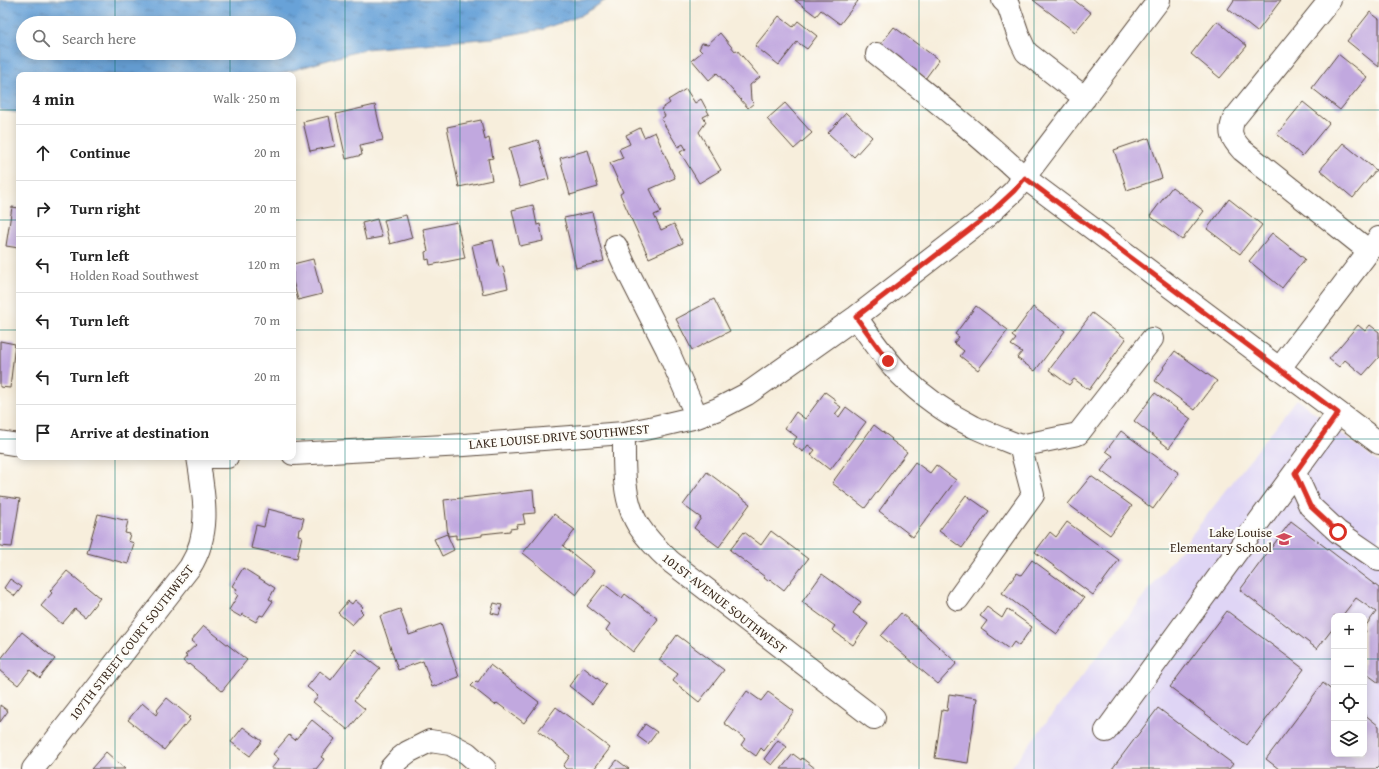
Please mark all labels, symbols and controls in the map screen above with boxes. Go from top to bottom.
search box [16,16,296,60]
icon: search [30,27,52,49]
text: Search here [62,28,136,49]
text: 4 min [32,86,74,111]
text: Walk · 250 m [213,89,280,108]
icon: ahead [32,142,54,164]
text: Continue [70,142,131,163]
text: 20 m [254,143,280,162]
icon: right [32,198,54,220]
text: Turn right [70,198,141,219]
text: 20 m [254,199,280,218]
text: Turn left [70,245,129,266]
icon: left [32,254,54,276]
text: 120 m [248,255,280,274]
text: Holden Road Southwest [70,266,199,285]
icon: left [32,310,54,332]
text: Turn left [70,310,129,331]
text: 70 m [254,311,280,330]
route end [879,352,897,370]
icon: left [32,366,54,388]
text: Turn left [70,366,129,387]
text: 20 m [254,367,280,386]
street label: LAKE LOUISE DRIVE SOUTHWEST [468,419,651,454]
icon: arrive [32,422,54,444]
text: Arrive at destination [70,422,209,443]
place label: Lake Louise Elementary School [1170,523,1272,557]
route start [1329,523,1347,541]
school or university icon: Lake Louise Elementary School [1275,530,1293,548]
street label: 101ST AVENUE SOUTHWEST [658,549,792,659]
street label: 107TH STREET COURT SOUTHWEST [65,560,199,724]
map controls [1331,613,1367,757]
button: + [1331,613,1367,649]
button: − [1331,649,1367,685]
button: locate [1331,685,1367,721]
button: layers [1331,721,1367,757]

